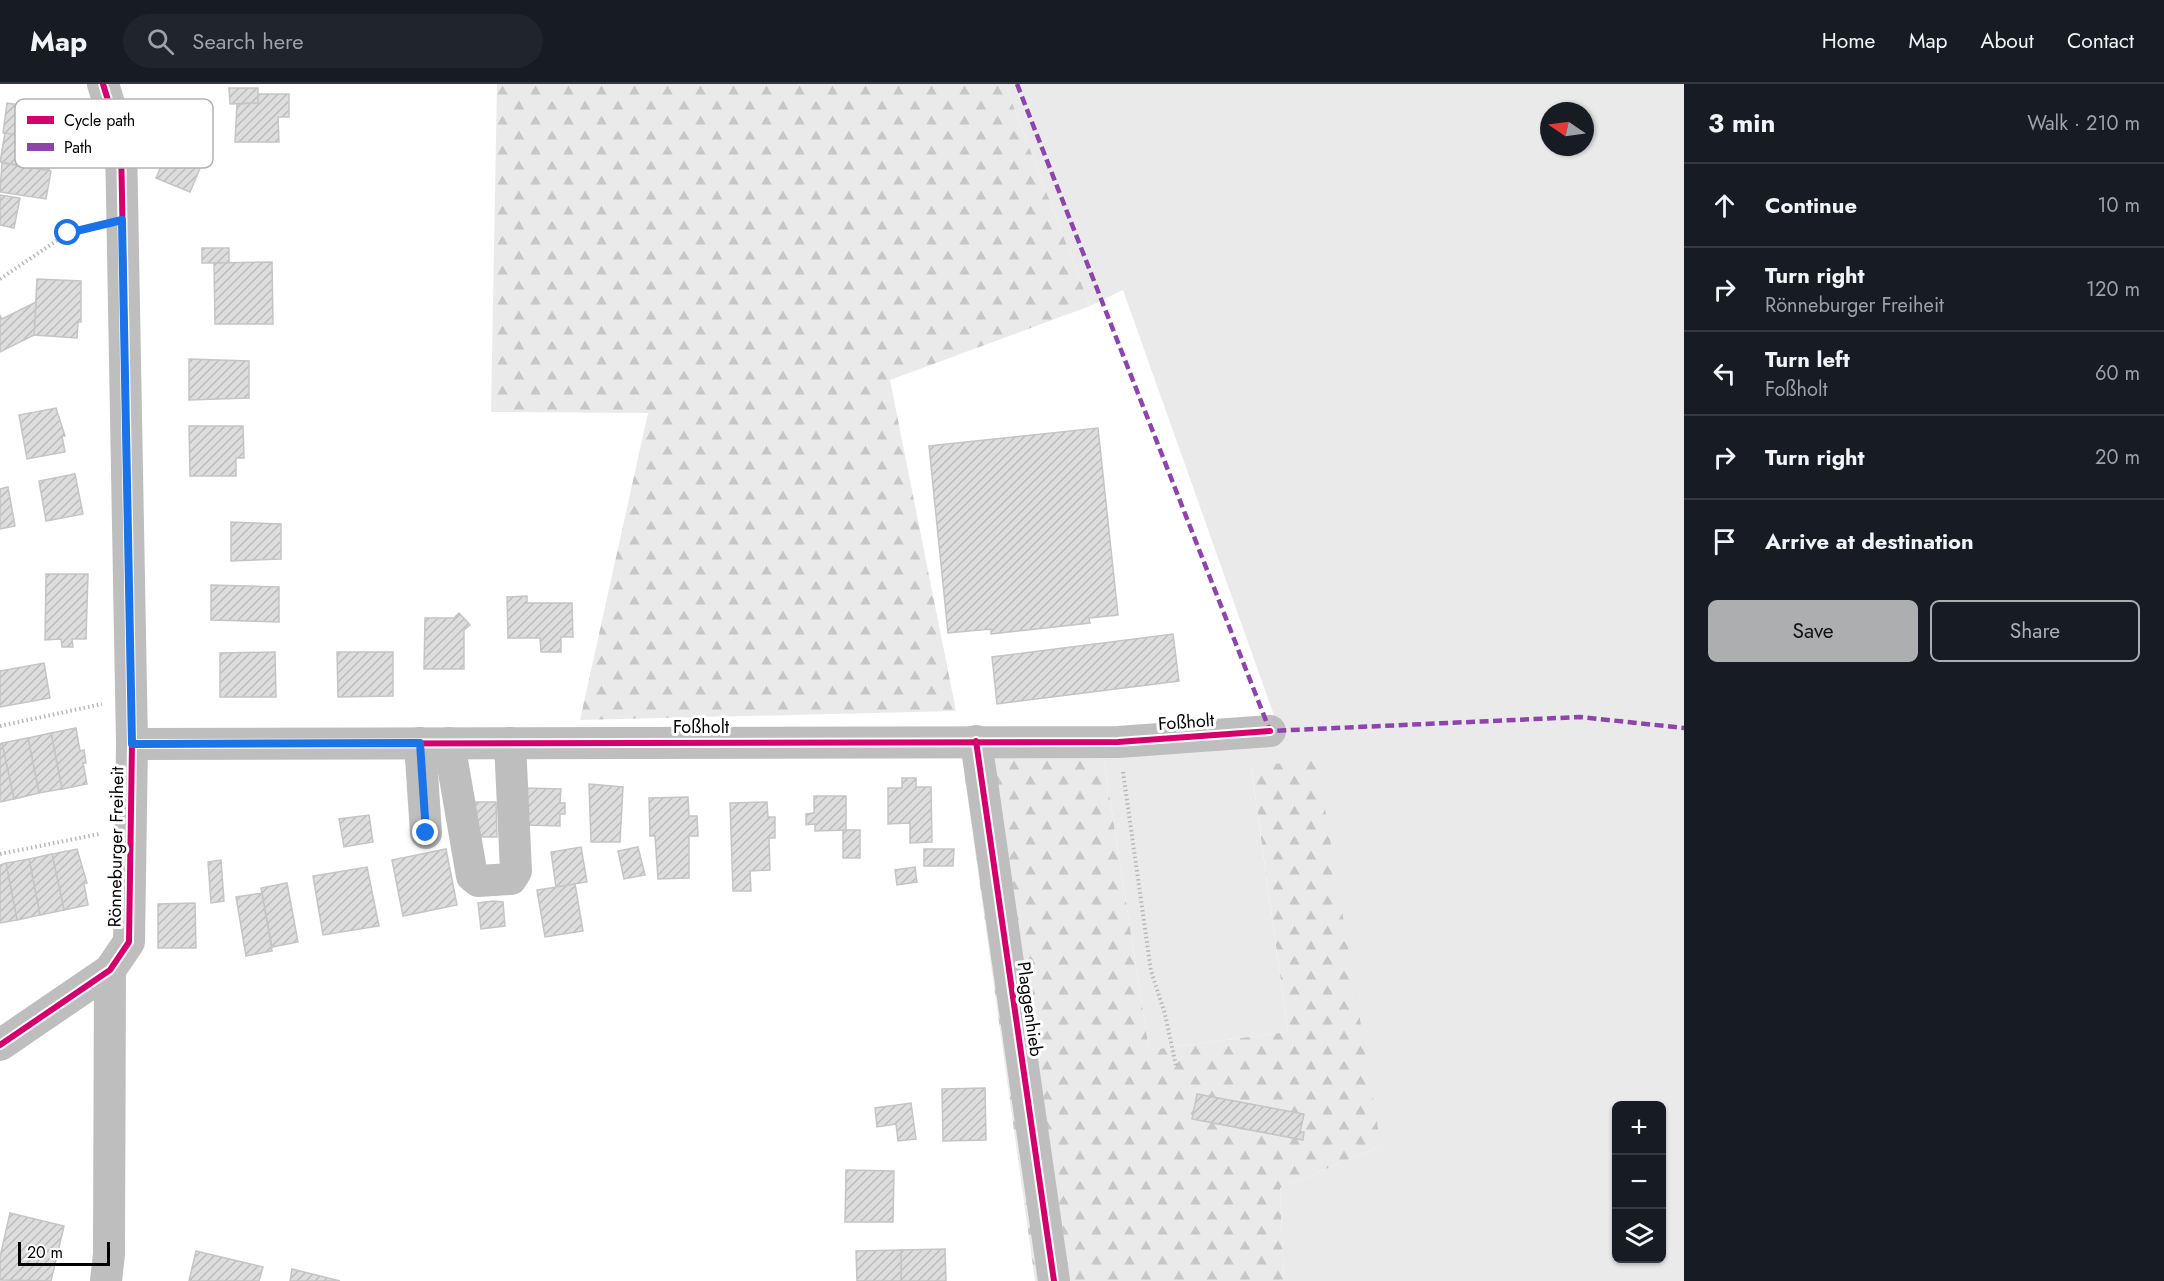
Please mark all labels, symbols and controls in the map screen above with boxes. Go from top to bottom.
search box [123,14,543,68]
text: Map [30,21,87,62]
icon: search [144,25,177,58]
text: Search here [192,25,304,57]
text: Home [1822,26,1875,56]
text: Map [1908,26,1948,56]
text: About [1981,26,2034,56]
text: Contact [2067,26,2134,56]
legend [15,99,213,168]
north arrow [1540,102,1594,156]
text: 3 min [1708,104,1775,142]
text: Cycle path [64,109,135,132]
text: Walk · 210 m [2027,109,2140,138]
text: Path [64,136,92,159]
icon: ahead [1708,189,1741,222]
text: Continue [1765,189,1857,221]
text: 10 m [2097,191,2140,220]
route start [54,219,80,245]
text: Turn right [1765,259,1865,291]
icon: right [1708,273,1741,306]
text: 120 m [2086,275,2140,304]
text: Rönneburger Freiheit [1765,291,1944,320]
text: Turn left [1765,343,1850,375]
icon: left [1708,357,1741,390]
text: 60 m [2095,359,2140,388]
text: Foßholt [1765,375,1827,404]
icon: right [1708,441,1741,474]
text: Turn right [1765,441,1865,473]
text: 20 m [2095,443,2140,472]
icon: arrive [1708,525,1741,558]
text: Arrive at destination [1765,525,1974,557]
button: Save [1708,600,1918,662]
button: Share [1930,600,2140,662]
street label: Foßholt [1157,707,1216,737]
street label: Foßholt [673,714,730,740]
street label: Rönneburger Freiheit [102,766,130,928]
route end [412,819,438,845]
street label: Plaggenhieb [1010,960,1050,1058]
map controls [1612,1101,1666,1263]
button: + [1612,1101,1666,1155]
button: − [1612,1155,1666,1209]
button: layers [1612,1209,1666,1263]
scale bar [18,1239,110,1266]
text: 20 m [27,1241,63,1264]

